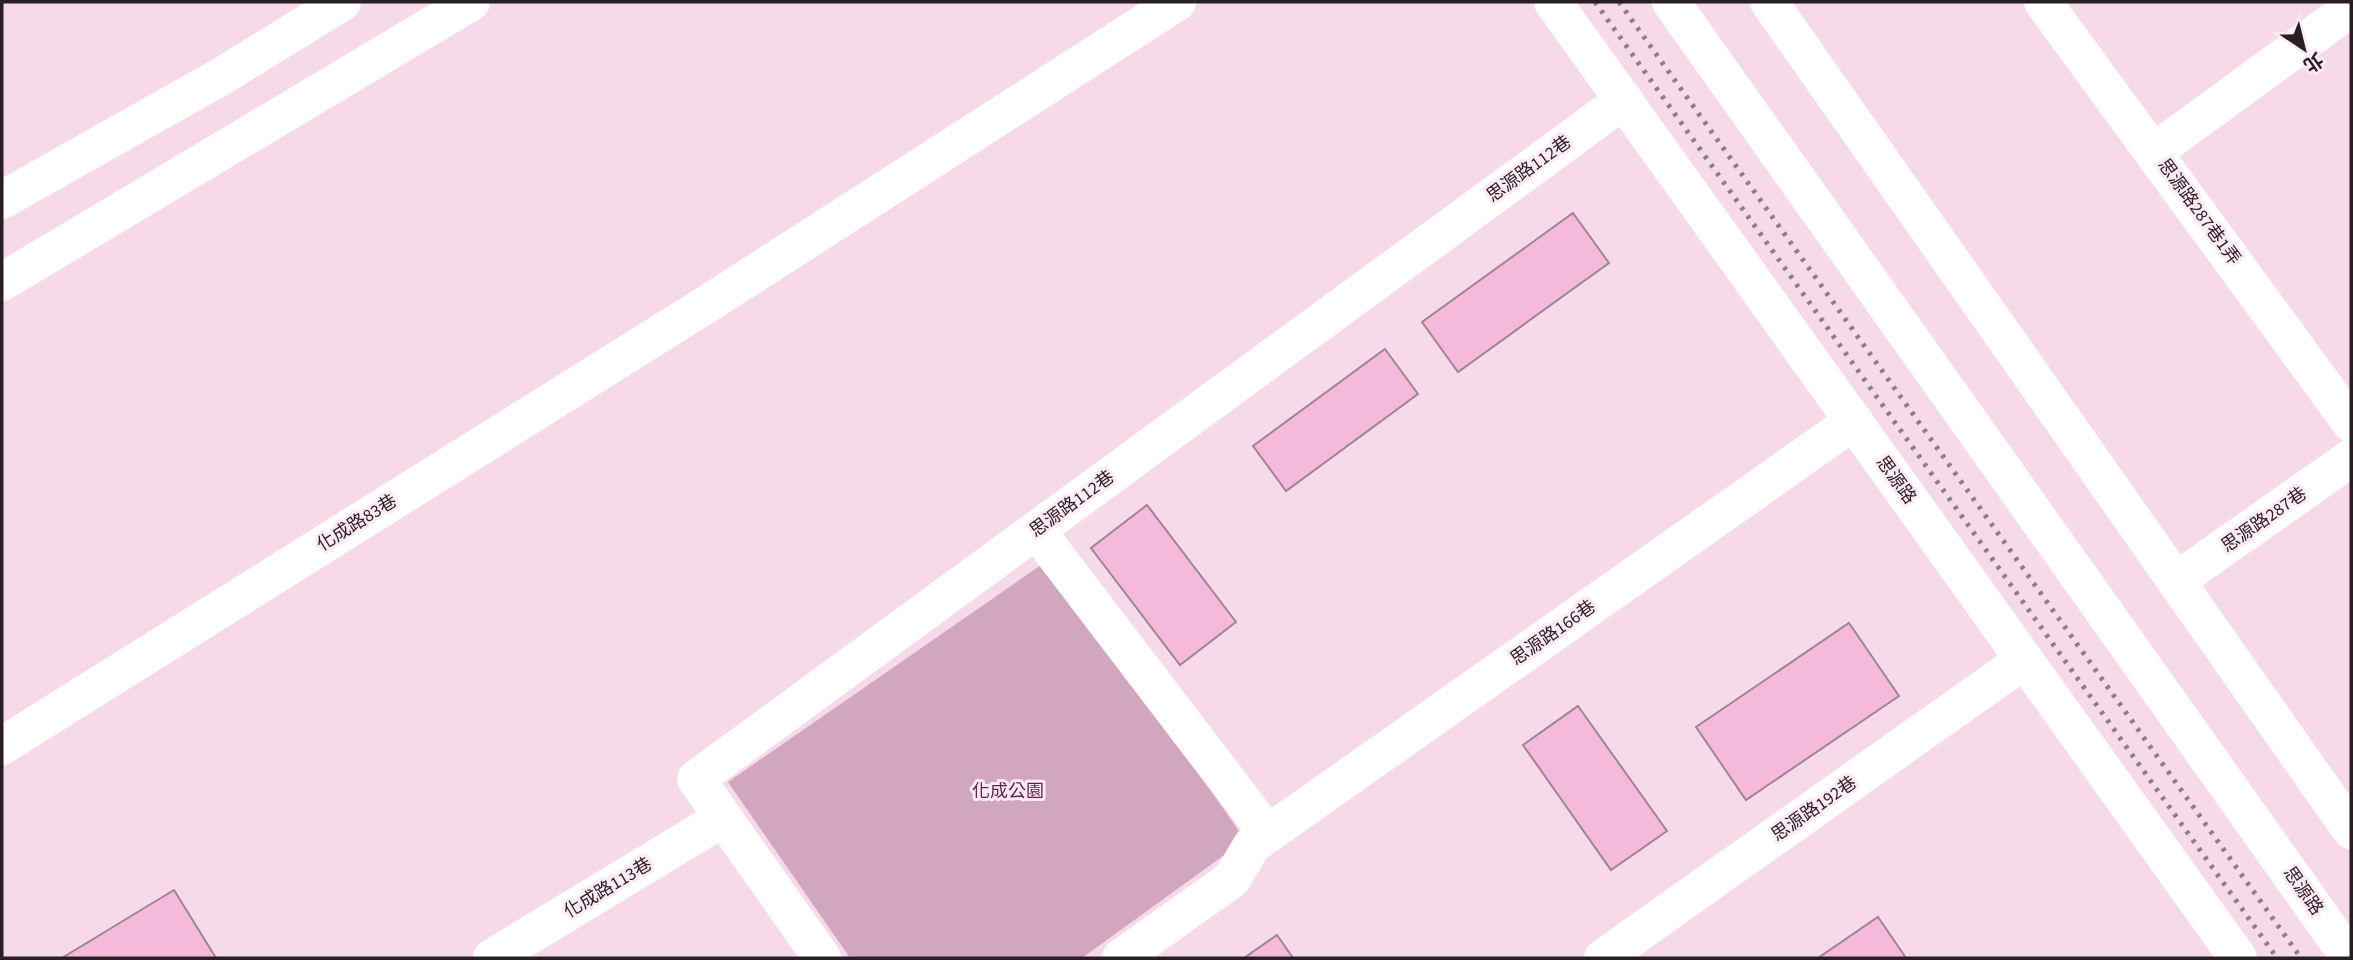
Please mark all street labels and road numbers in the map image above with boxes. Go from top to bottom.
street label: 思源路112巷 [1482,130,1576,208]
street label: 思源路287巷1弄 [2152,154,2246,270]
street label: 思源路 [1870,451,1922,509]
street label: 思源路112巷 [1025,465,1119,543]
street label: 思源路287巷 [2216,481,2312,559]
street label: 化成路83巷 [312,489,402,557]
street label: 思源路166巷 [1505,594,1601,672]
street label: 思源路192巷 [1766,770,1862,848]
street label: 化成路113巷 [559,852,657,924]
street label: 思源路 [2277,862,2329,920]

